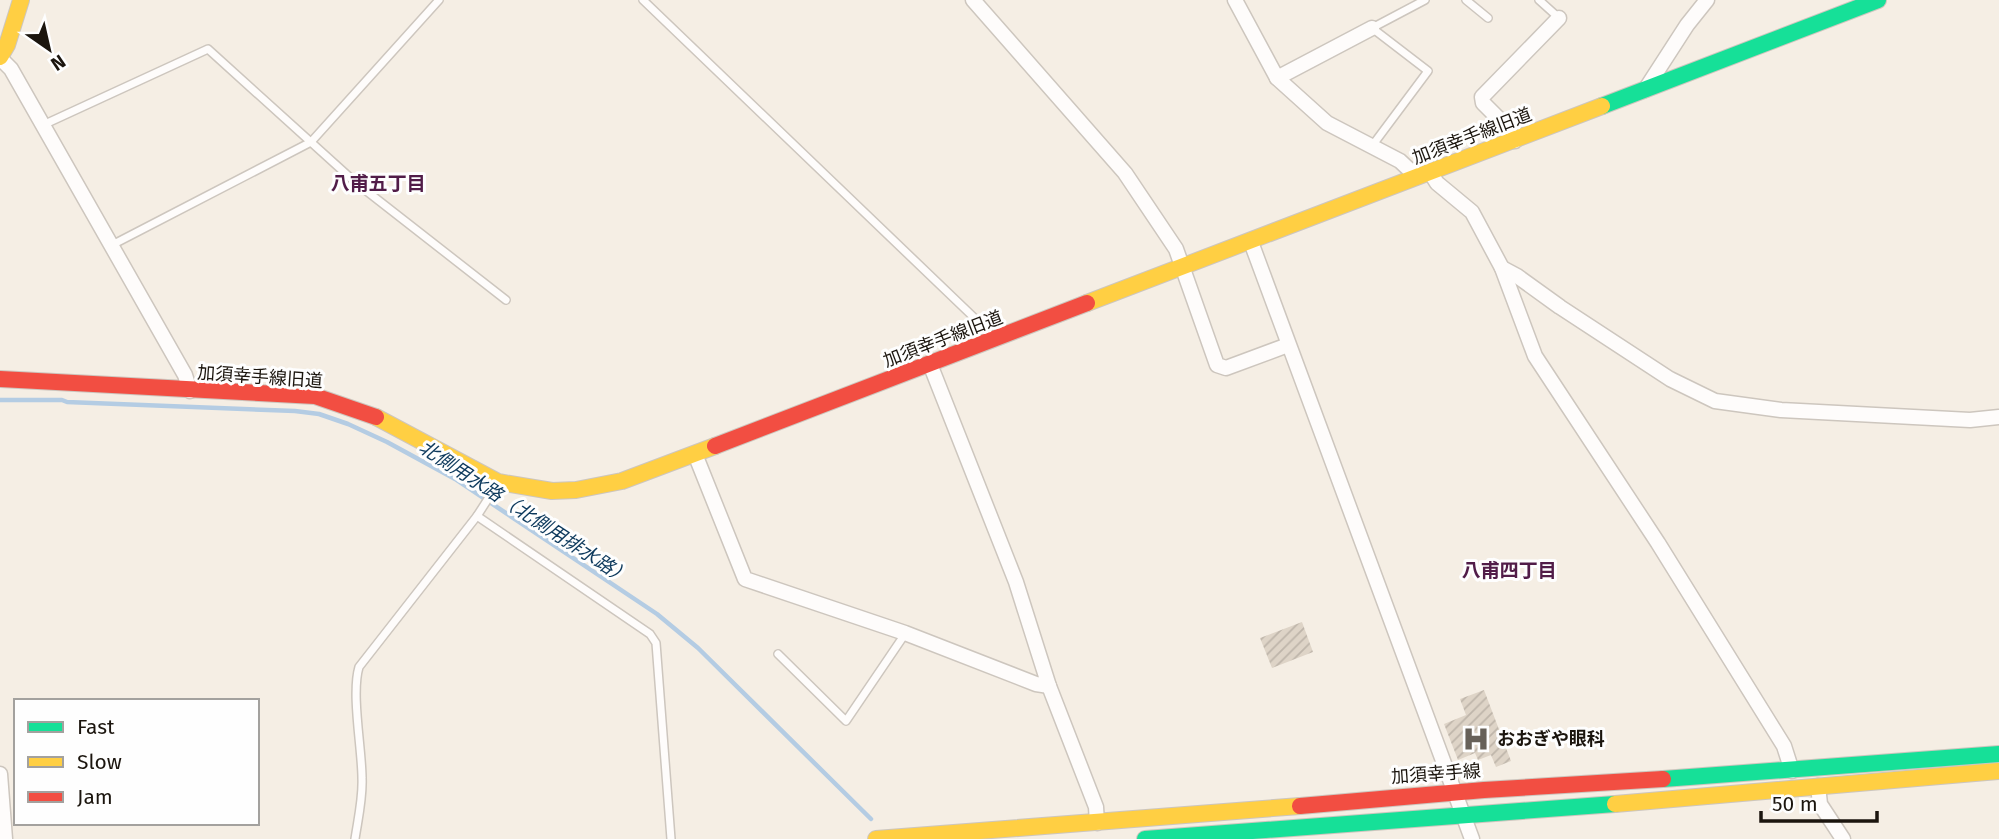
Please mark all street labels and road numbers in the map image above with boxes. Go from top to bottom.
street label: 加須幸手線旧道 [1409,103,1535,169]
street label: 加須幸手線旧道 [880,306,1006,372]
street label: 加須幸手線旧道 [196,362,324,392]
street label: 加須幸手線 [1390,760,1482,788]

